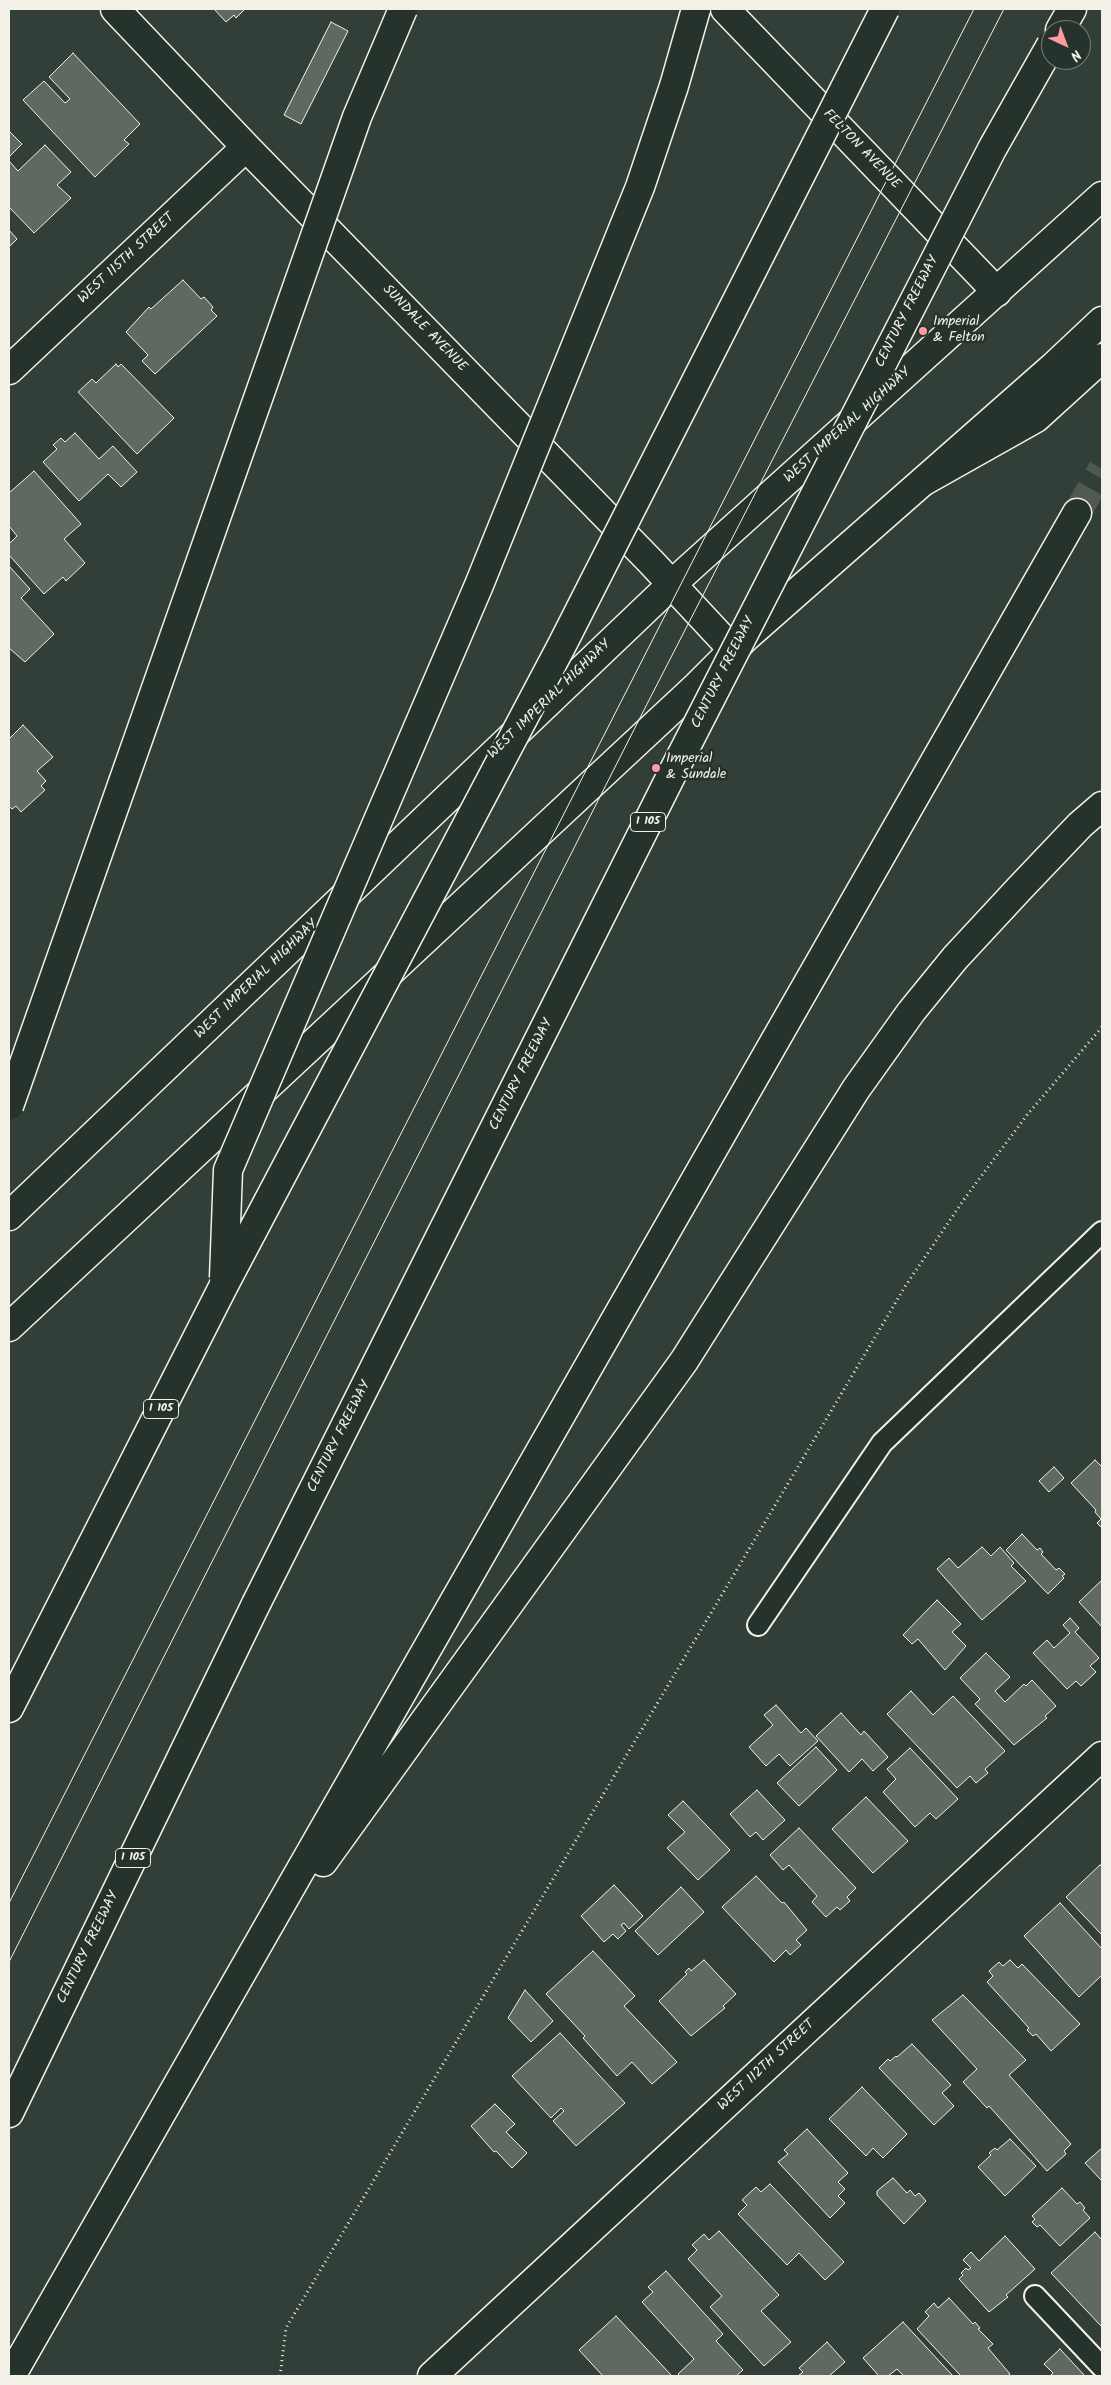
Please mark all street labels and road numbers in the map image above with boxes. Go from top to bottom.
street label: FELTON AVENUE [819,107,903,193]
street label: WEST 115TH STREET [75,210,179,308]
street label: CENTURY FREEWAY [873,253,943,371]
street label: SUNDALE AVENUE [378,282,470,376]
street label: WEST IMPERIAL HIGHWAY [781,365,915,487]
street label: CENTURY FREEWAY [689,614,759,732]
street label: WEST IMPERIAL HIGHWAY [485,637,615,763]
road number: I 105 [630,812,666,832]
street label: WEST IMPERIAL HIGHWAY [192,917,322,1043]
street label: CENTURY FREEWAY [487,1016,557,1134]
street label: CENTURY FREEWAY [305,1378,375,1496]
road number: I 105 [144,1400,178,1418]
road number: I 105 [116,1849,150,1868]
street label: CENTURY FREEWAY [54,1889,124,2007]
street label: WEST 112TH STREET [715,2017,819,2115]

